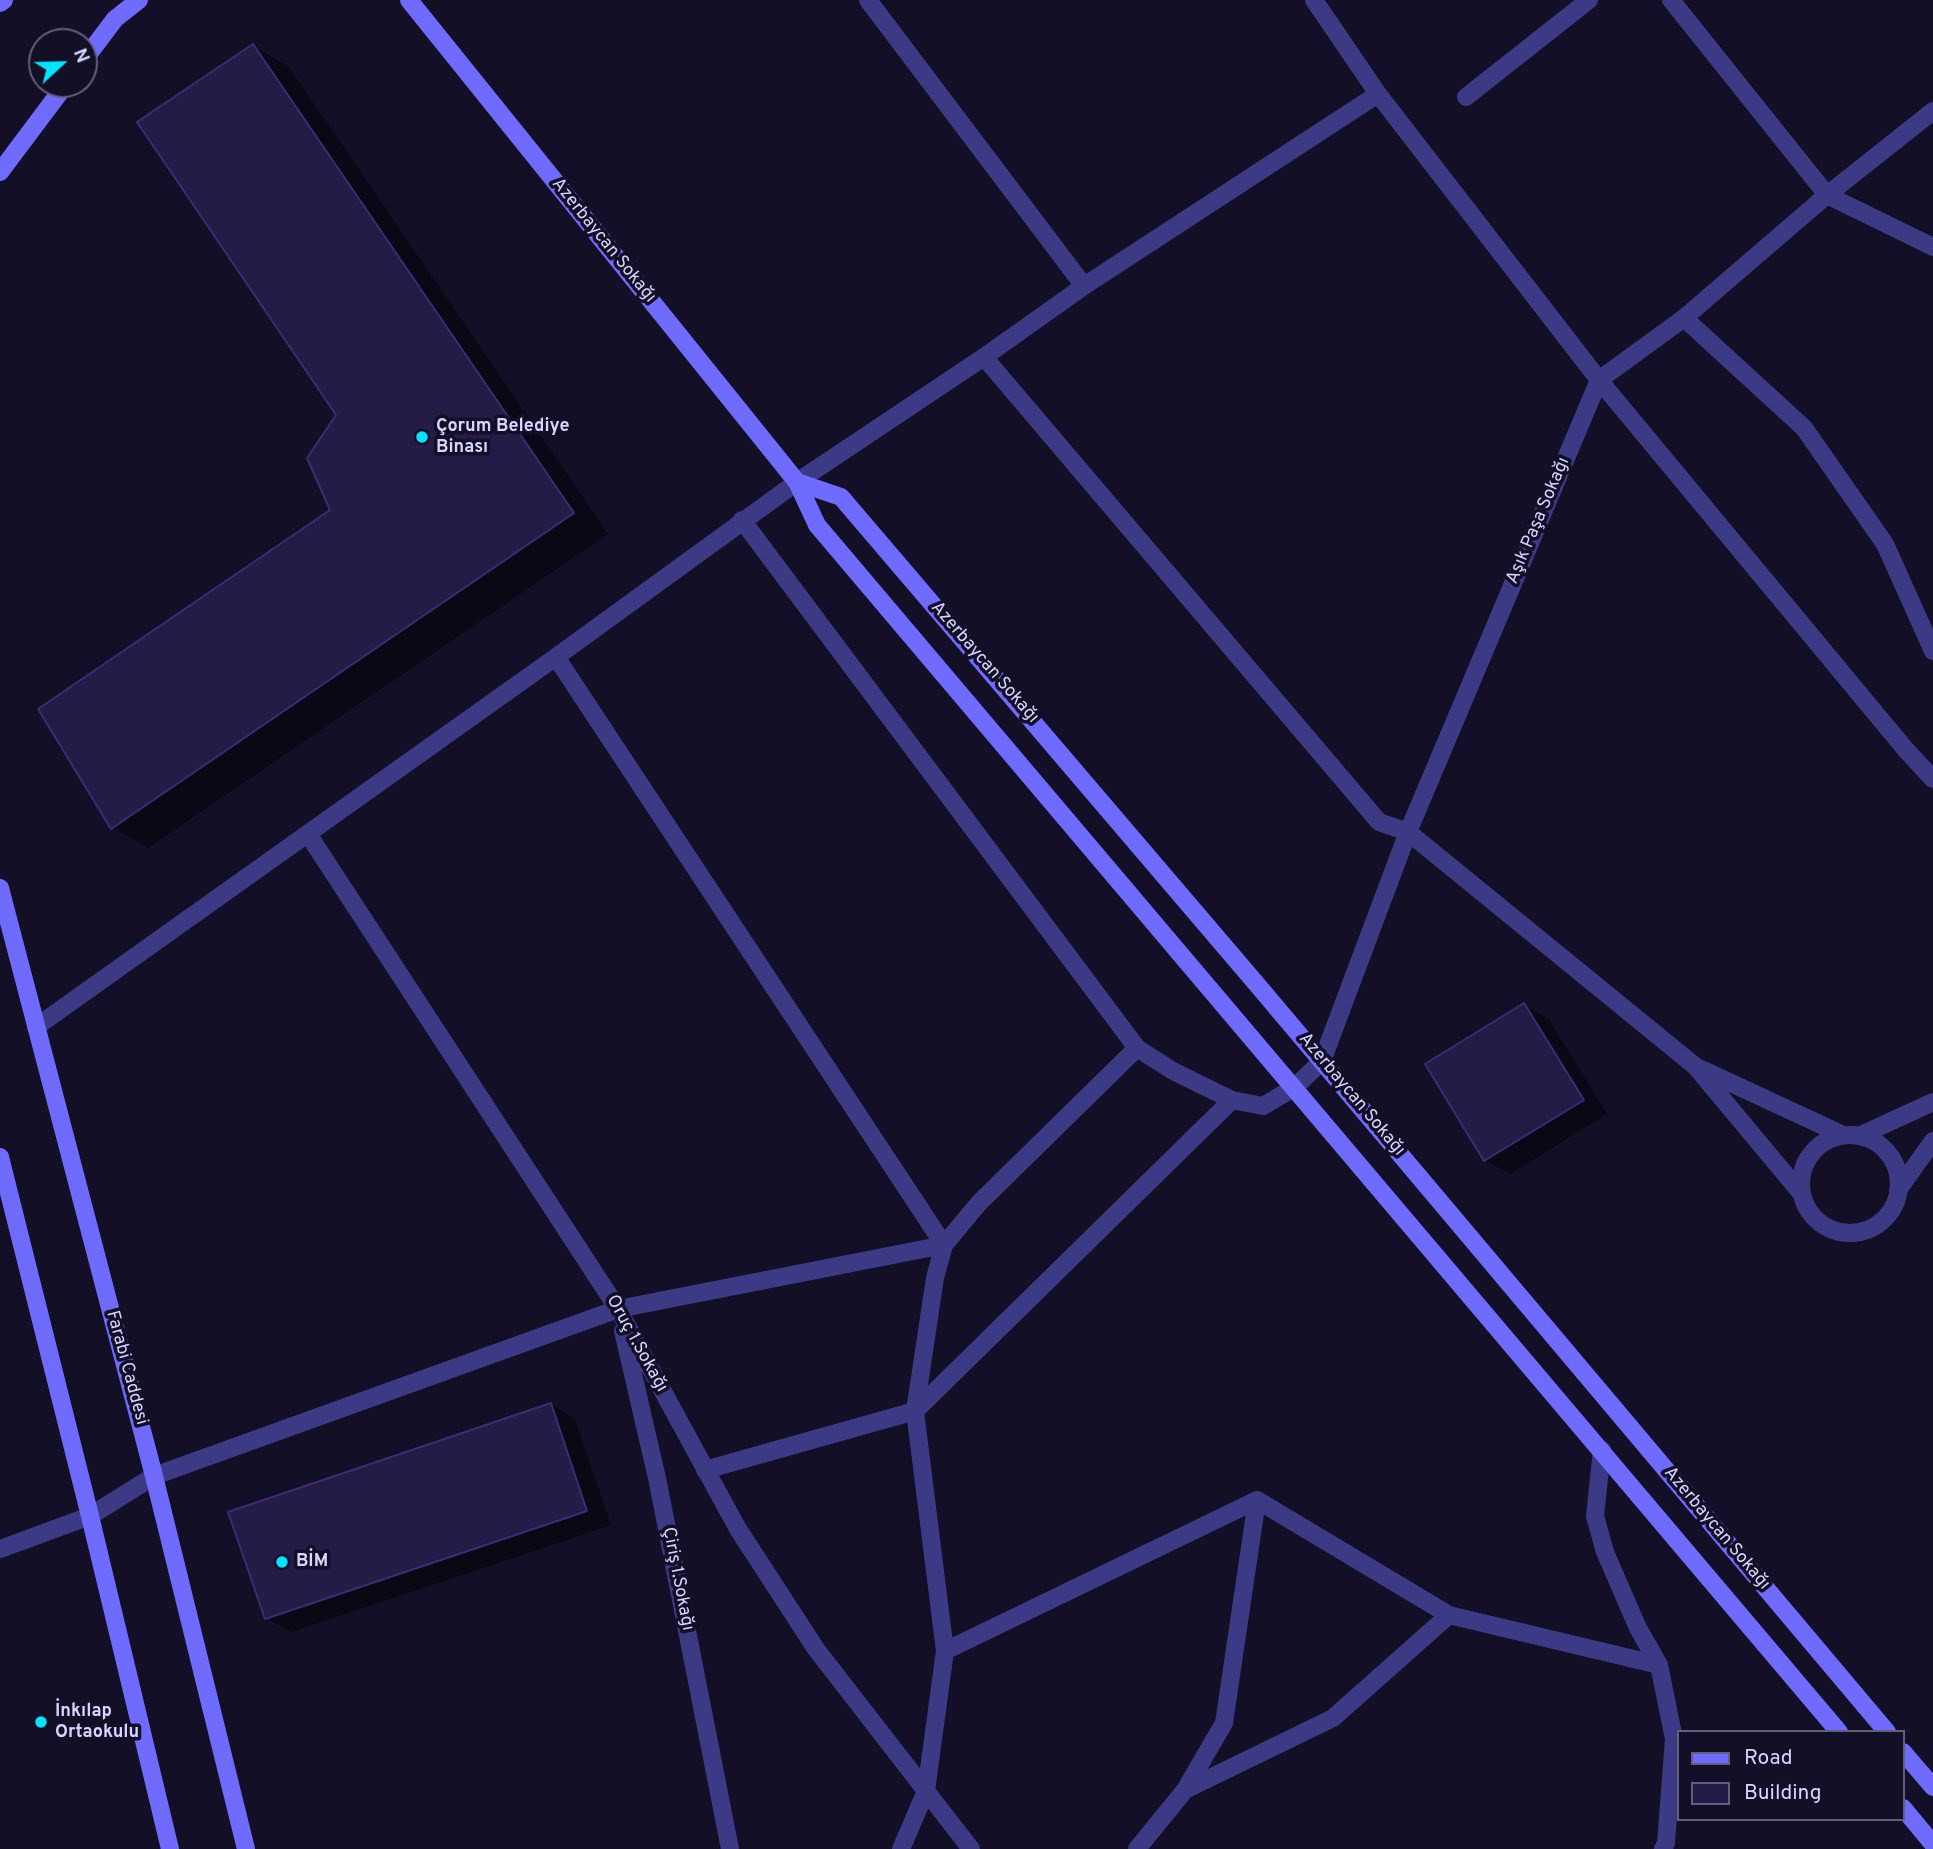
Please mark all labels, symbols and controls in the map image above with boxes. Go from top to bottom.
north arrow [28,28,98,98]
text: N [67,45,94,67]
street label: Azerbaycan Sokağı [546,174,660,308]
place label: Çorum Belediye Binası [436,416,570,458]
marker: Çorum Belediye Binası [414,429,430,445]
street label: Aşık Paşa Sokağı [1503,454,1575,588]
street label: Azerbaycan Sokağı [925,598,1043,728]
street label: Azerbaycan Sokağı [1293,1029,1409,1161]
street label: Oruç 1.Sokağı [600,1292,672,1396]
street label: Farabi Caddesi [100,1308,152,1428]
street label: Azerbaycan Sokağı [1658,1463,1774,1595]
street label: Çiriş 1.Sokağı [656,1525,698,1633]
place label: BİM [296,1551,328,1573]
marker: BİM [274,1554,290,1570]
place label: İnkılap Ortaokulu [55,1701,139,1744]
marker: İnkılap Ortaokulu [33,1714,49,1730]
legend [1678,1730,1905,1821]
text: Road [1744,1745,1793,1772]
text: Building [1744,1780,1822,1807]

